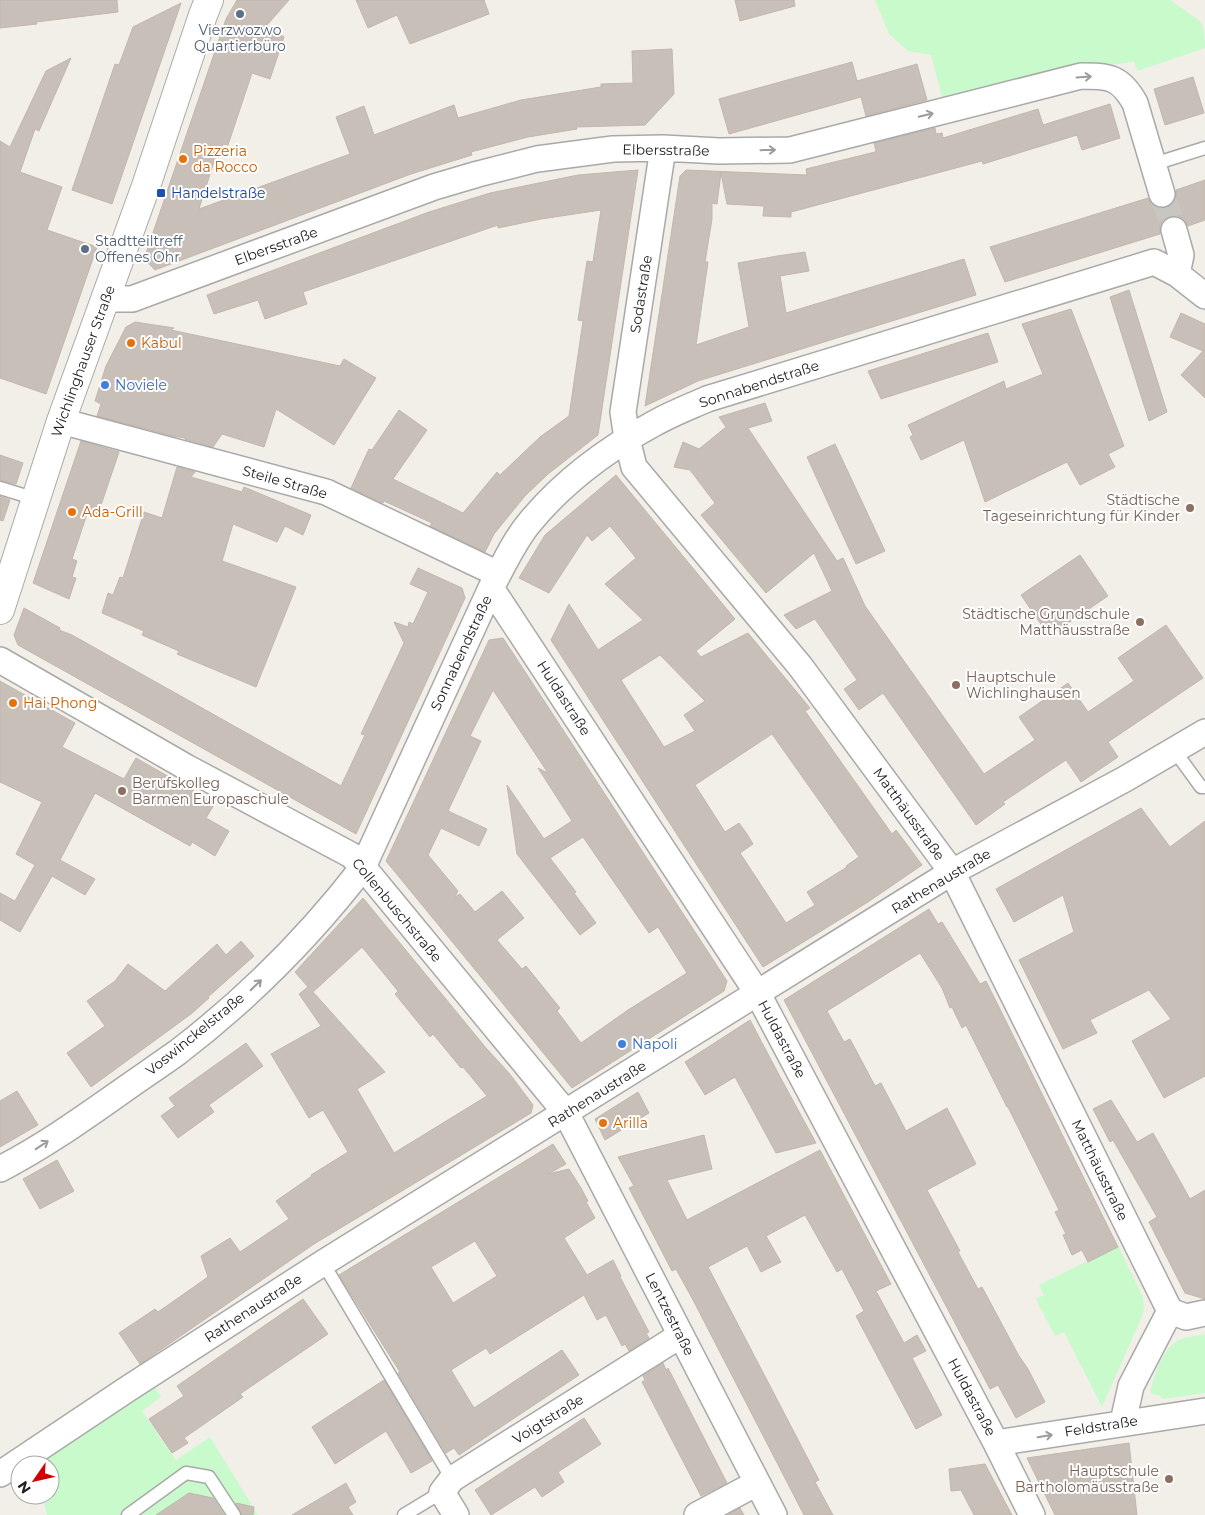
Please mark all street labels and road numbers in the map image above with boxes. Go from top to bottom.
street label: Elbersstraße [622,140,710,160]
street label: Elbersstraße [232,223,320,269]
street label: Sodastraße [626,254,656,334]
street label: Wichlinghauser Straße [47,283,119,439]
street label: Sonnabendstraße [697,356,821,412]
street label: Steile Straße [240,461,330,503]
street label: Sonnabendstraße [426,593,496,713]
street label: Huldastraße [533,657,595,739]
street label: Matthäusstraße [869,764,949,864]
street label: Rathenaustraße [888,844,994,918]
street label: Collenbuschstraße [348,854,446,966]
street label: Voswinckelstraße [142,989,248,1079]
street label: Huldastraße [754,997,810,1081]
street label: Rathenaustraße [544,1057,650,1131]
street label: Matthäusstraße [1068,1116,1132,1224]
street label: Lentzestraße [641,1269,699,1359]
street label: Rathenaustraße [201,1270,305,1346]
street label: Huldastraße [944,1355,1000,1439]
street label: Voigtstraße [509,1390,587,1448]
street label: Feldstraße [1063,1411,1139,1441]

